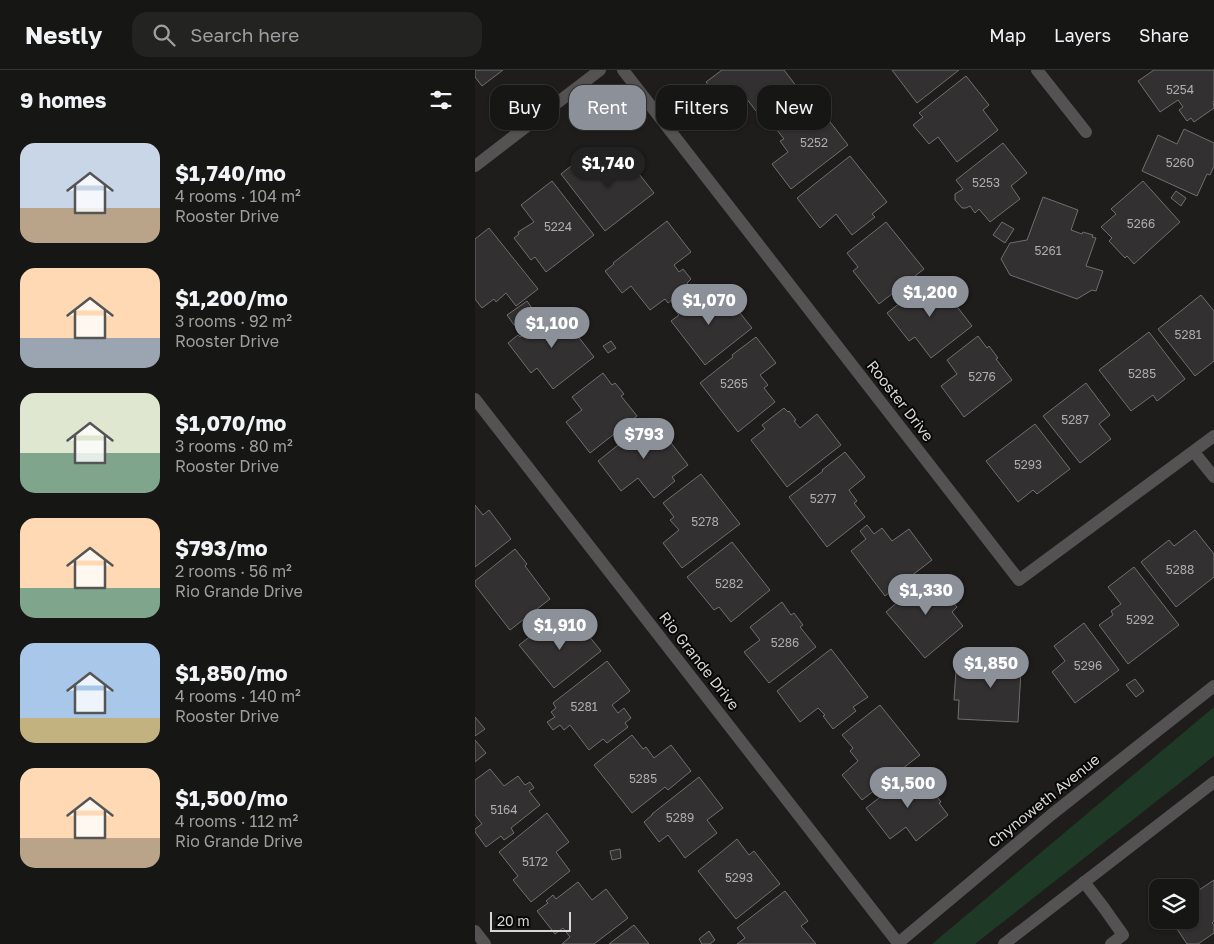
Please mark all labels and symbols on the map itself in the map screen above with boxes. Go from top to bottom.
house number: 5254 [1166,82,1194,97]
house number: 5252 [800,135,828,150]
pin: $1,740 [567,146,649,189]
house number: 5260 [1166,155,1194,170]
house number: 5253 [972,175,1000,190]
house number: 5266 [1127,216,1155,231]
house number: 5224 [544,219,572,234]
house number: 5261 [1034,243,1062,258]
pin: $1,200 [889,276,971,318]
pin: $1,070 [668,284,750,326]
pin: $1,100 [511,306,593,349]
house number: 5281 [1174,327,1202,342]
street label: Rooster Drive [864,356,938,445]
house number: 5285 [1128,366,1156,381]
house number: 5276 [968,369,996,384]
house number: 5265 [720,376,748,391]
house number: 5287 [1061,412,1089,427]
pin: $793 [614,418,674,460]
house number: 5293 [1014,457,1042,472]
house number: 5277 [810,491,836,506]
house number: 5278 [691,514,719,529]
house number: 5288 [1166,562,1194,577]
pin: $1,330 [885,574,967,616]
house number: 5282 [715,576,743,591]
pin: $1,910 [519,608,601,651]
street label: Rio Grande Drive [656,608,744,713]
house number: 5292 [1126,612,1154,627]
house number: 5286 [771,635,799,650]
pin: $1,850 [950,646,1032,689]
house number: 5296 [1074,658,1102,673]
house number: 5281 [570,699,598,714]
street label: Chynoweth Avenue [984,750,1103,851]
pin: $1,500 [867,766,949,809]
house number: 5285 [629,771,657,786]
house number: 5164 [490,802,518,817]
house number: 5289 [666,810,694,825]
house number: 5172 [522,854,548,869]
house number: 5293 [725,870,753,885]
scale bar [490,909,571,932]

